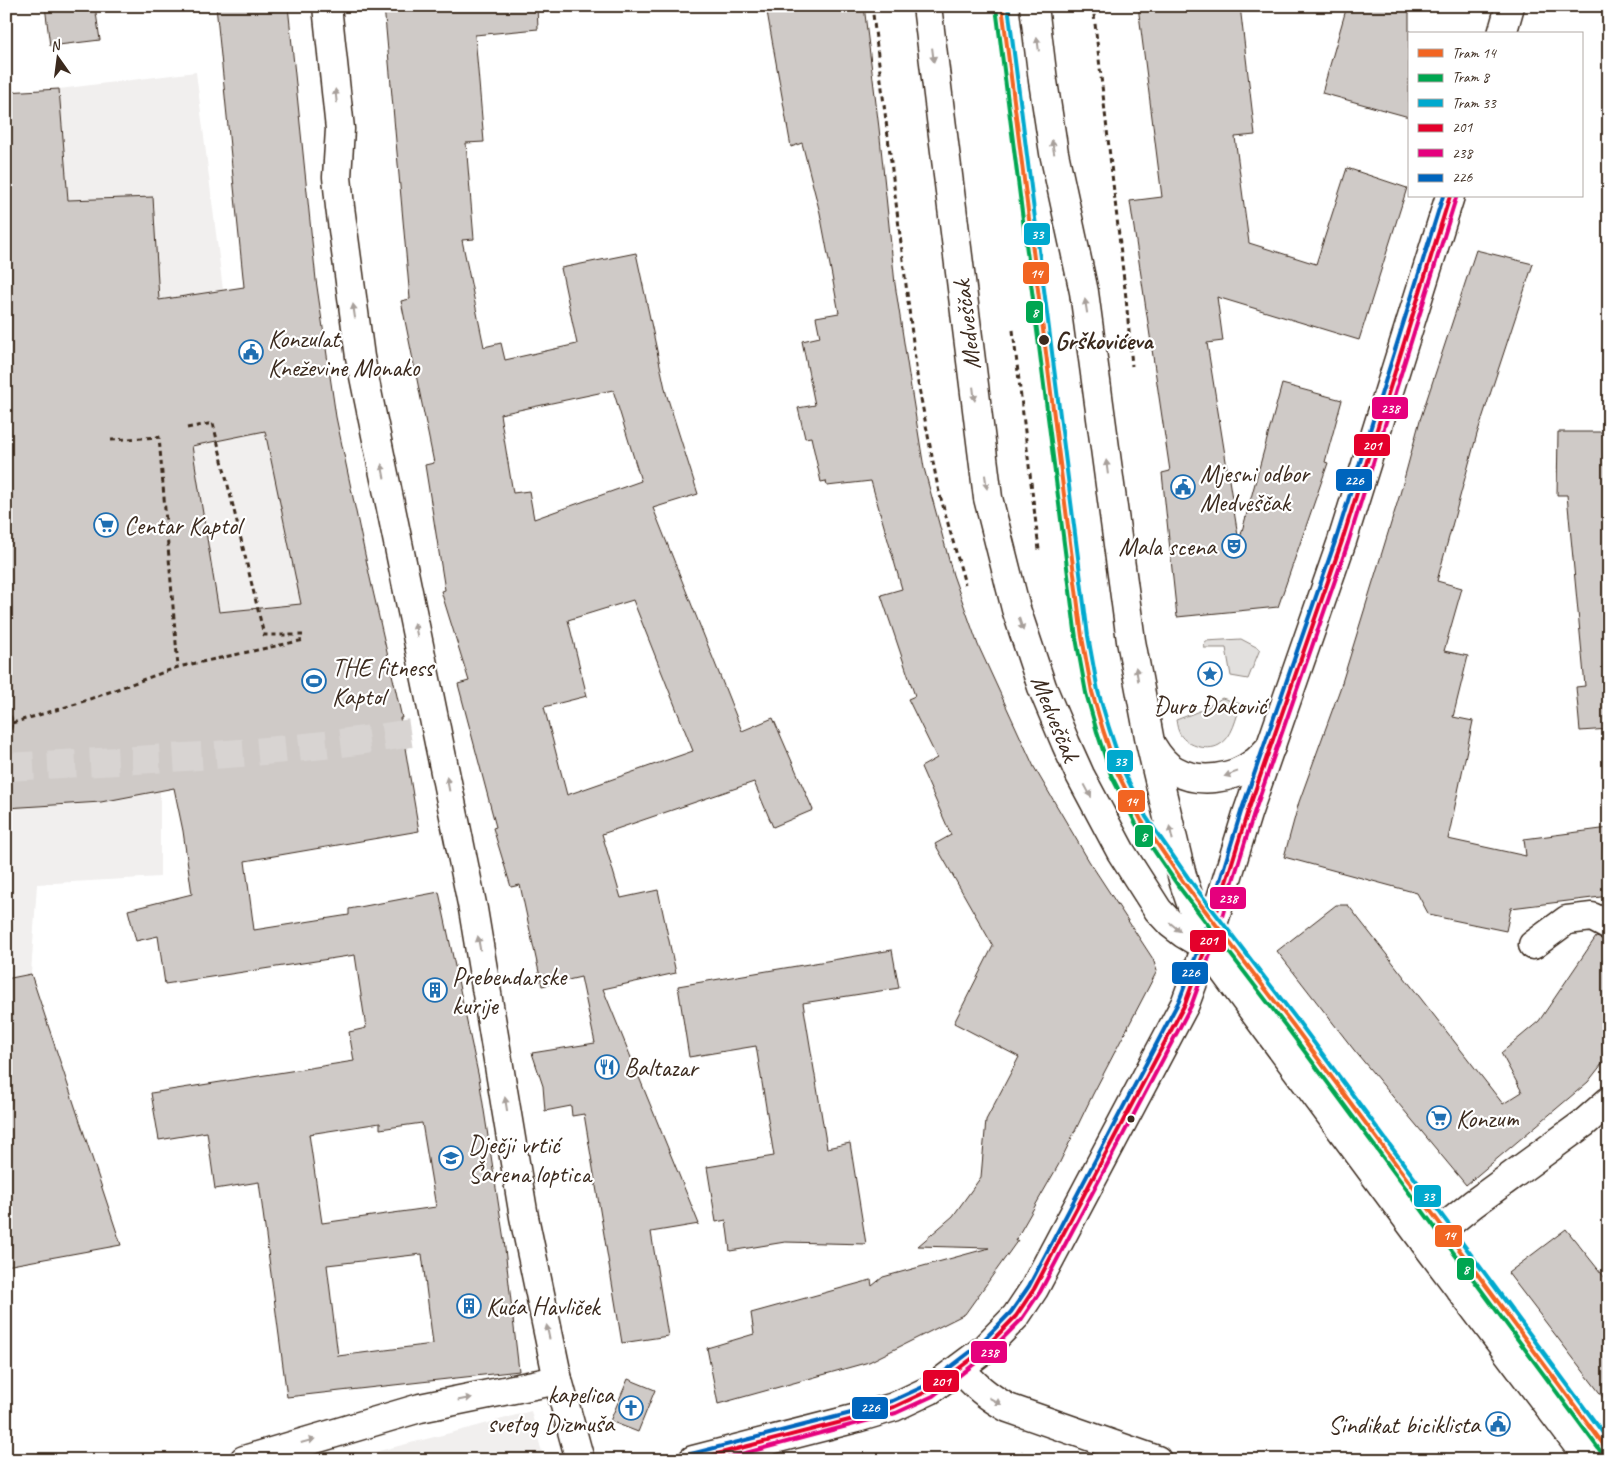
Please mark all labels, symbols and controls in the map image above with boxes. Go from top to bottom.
north arrow [32,32,82,82]
legend [1408,32,1582,198]
one-way arrow [1034,35,1042,51]
text: N [49,36,63,55]
text: Tram 14 [1452,44,1497,63]
one-way arrow [929,47,937,63]
text: Tram 8 [1452,68,1490,87]
one-way arrow [332,88,340,104]
text: Tram 33 [1452,94,1497,113]
text: 201 [1452,118,1474,137]
one-way arrow [1049,138,1057,154]
text: 238 [1452,144,1474,163]
text: 226 [1452,168,1474,187]
line badge: 33 [1023,222,1051,246]
text: 33 [1031,226,1045,243]
line badge: 14 [1022,261,1050,285]
text: 14 [1030,265,1044,282]
street label: Medveščak [945,277,988,371]
one-way arrow [1082,298,1090,314]
line badge: 8 [1025,300,1044,324]
one-way arrow [350,303,358,319]
text: 8 [1032,304,1040,321]
place label: Konzulat Kneževine Monako [268,323,420,384]
place label: Grškovićeva [1055,325,1154,357]
marker: Grškovićeva [1037,333,1051,347]
public building icon: Konzulat Kneževine Monako [238,339,264,365]
one-way arrow [971,386,979,402]
line badge: 238 [1371,396,1409,420]
text: 238 [1381,400,1401,417]
line badge: 201 [1353,433,1391,457]
text: 201 [1363,437,1383,454]
place label: Mjesni odbor Medveščak [1200,458,1311,519]
one-way arrow [1103,459,1111,475]
one-way arrow [379,463,387,479]
line badge: 226 [1335,468,1373,492]
text: 226 [1344,472,1365,489]
one-way arrow [982,474,990,490]
public building icon: Mjesni odbor Medveščak [1170,474,1196,500]
place label: Centar Kaptol [124,510,246,542]
supermarket icon: Centar Kaptol [93,512,119,538]
place label: Mala scena [1119,531,1218,563]
theatre icon: Mala scena [1221,533,1247,559]
one-way arrow [1018,617,1025,632]
one-way arrow [412,622,420,638]
place label: THE fitness Kaptol [332,652,435,713]
place icon: Đuro Đaković [1197,661,1223,687]
one-way arrow [1133,666,1141,682]
sports icon: THE fitness Kaptol [301,668,327,694]
street label: Medveščak [1023,671,1087,768]
place label: Đuro Đaković [1154,690,1269,722]
line badge: 33 [1106,749,1134,773]
text: 33 [1114,753,1128,770]
one-way arrow [1223,770,1238,778]
one-way arrow [444,776,452,791]
one-way arrow [1084,784,1092,798]
line badge: 14 [1117,789,1146,813]
text: 14 [1125,793,1139,810]
line badge: 8 [1134,824,1154,848]
one-way arrow [1167,826,1175,841]
text: 8 [1141,828,1149,845]
line badge: 238 [1209,886,1247,910]
text: 238 [1219,890,1239,907]
one-way arrow [1169,921,1181,933]
line badge: 201 [1189,929,1227,953]
text: 201 [1199,932,1219,949]
one-way arrow [474,935,482,951]
place label: Prebendarske kurije [452,961,568,1022]
line badge: 226 [1171,961,1209,985]
text: 226 [1180,964,1201,981]
building icon: Prebendarske kurije [422,977,448,1003]
place label: Baltazar [624,1052,701,1084]
restaurant icon: Baltazar [594,1054,620,1080]
one-way arrow [501,1095,509,1111]
place label: Konzum [1456,1103,1519,1135]
supermarket icon: Konzum [1426,1105,1452,1131]
unlabelled marker [1126,1114,1136,1124]
place label: Dječji vrtić Šarena loptica [468,1129,594,1190]
school or university icon: Dječji vrtić Šarena loptica [438,1145,464,1171]
line badge: 33 [1413,1184,1442,1208]
text: 33 [1422,1188,1436,1205]
line badge: 14 [1434,1224,1463,1248]
text: 14 [1443,1227,1457,1244]
line badge: 8 [1456,1257,1475,1281]
text: 8 [1463,1261,1471,1278]
place label: Kuća Havliček [486,1291,601,1323]
building icon: Kuća Havliček [456,1293,482,1319]
one-way arrow [544,1325,552,1340]
line badge: 238 [970,1340,1008,1364]
text: 238 [980,1344,1000,1361]
line badge: 201 [922,1369,960,1393]
text: 201 [932,1373,952,1390]
place label: kapelica svetog Dizmuša [487,1379,616,1440]
one-way arrow [457,1395,472,1403]
church icon: kapelica svetog Dizmuša [618,1395,644,1421]
line badge: 226 [851,1396,889,1420]
one-way arrow [988,1397,1003,1405]
text: 226 [860,1399,881,1416]
place label: Sindikat biciklista [1328,1409,1482,1441]
public building icon: Sindikat biciklista [1485,1411,1511,1437]
one-way arrow [300,1437,315,1445]

